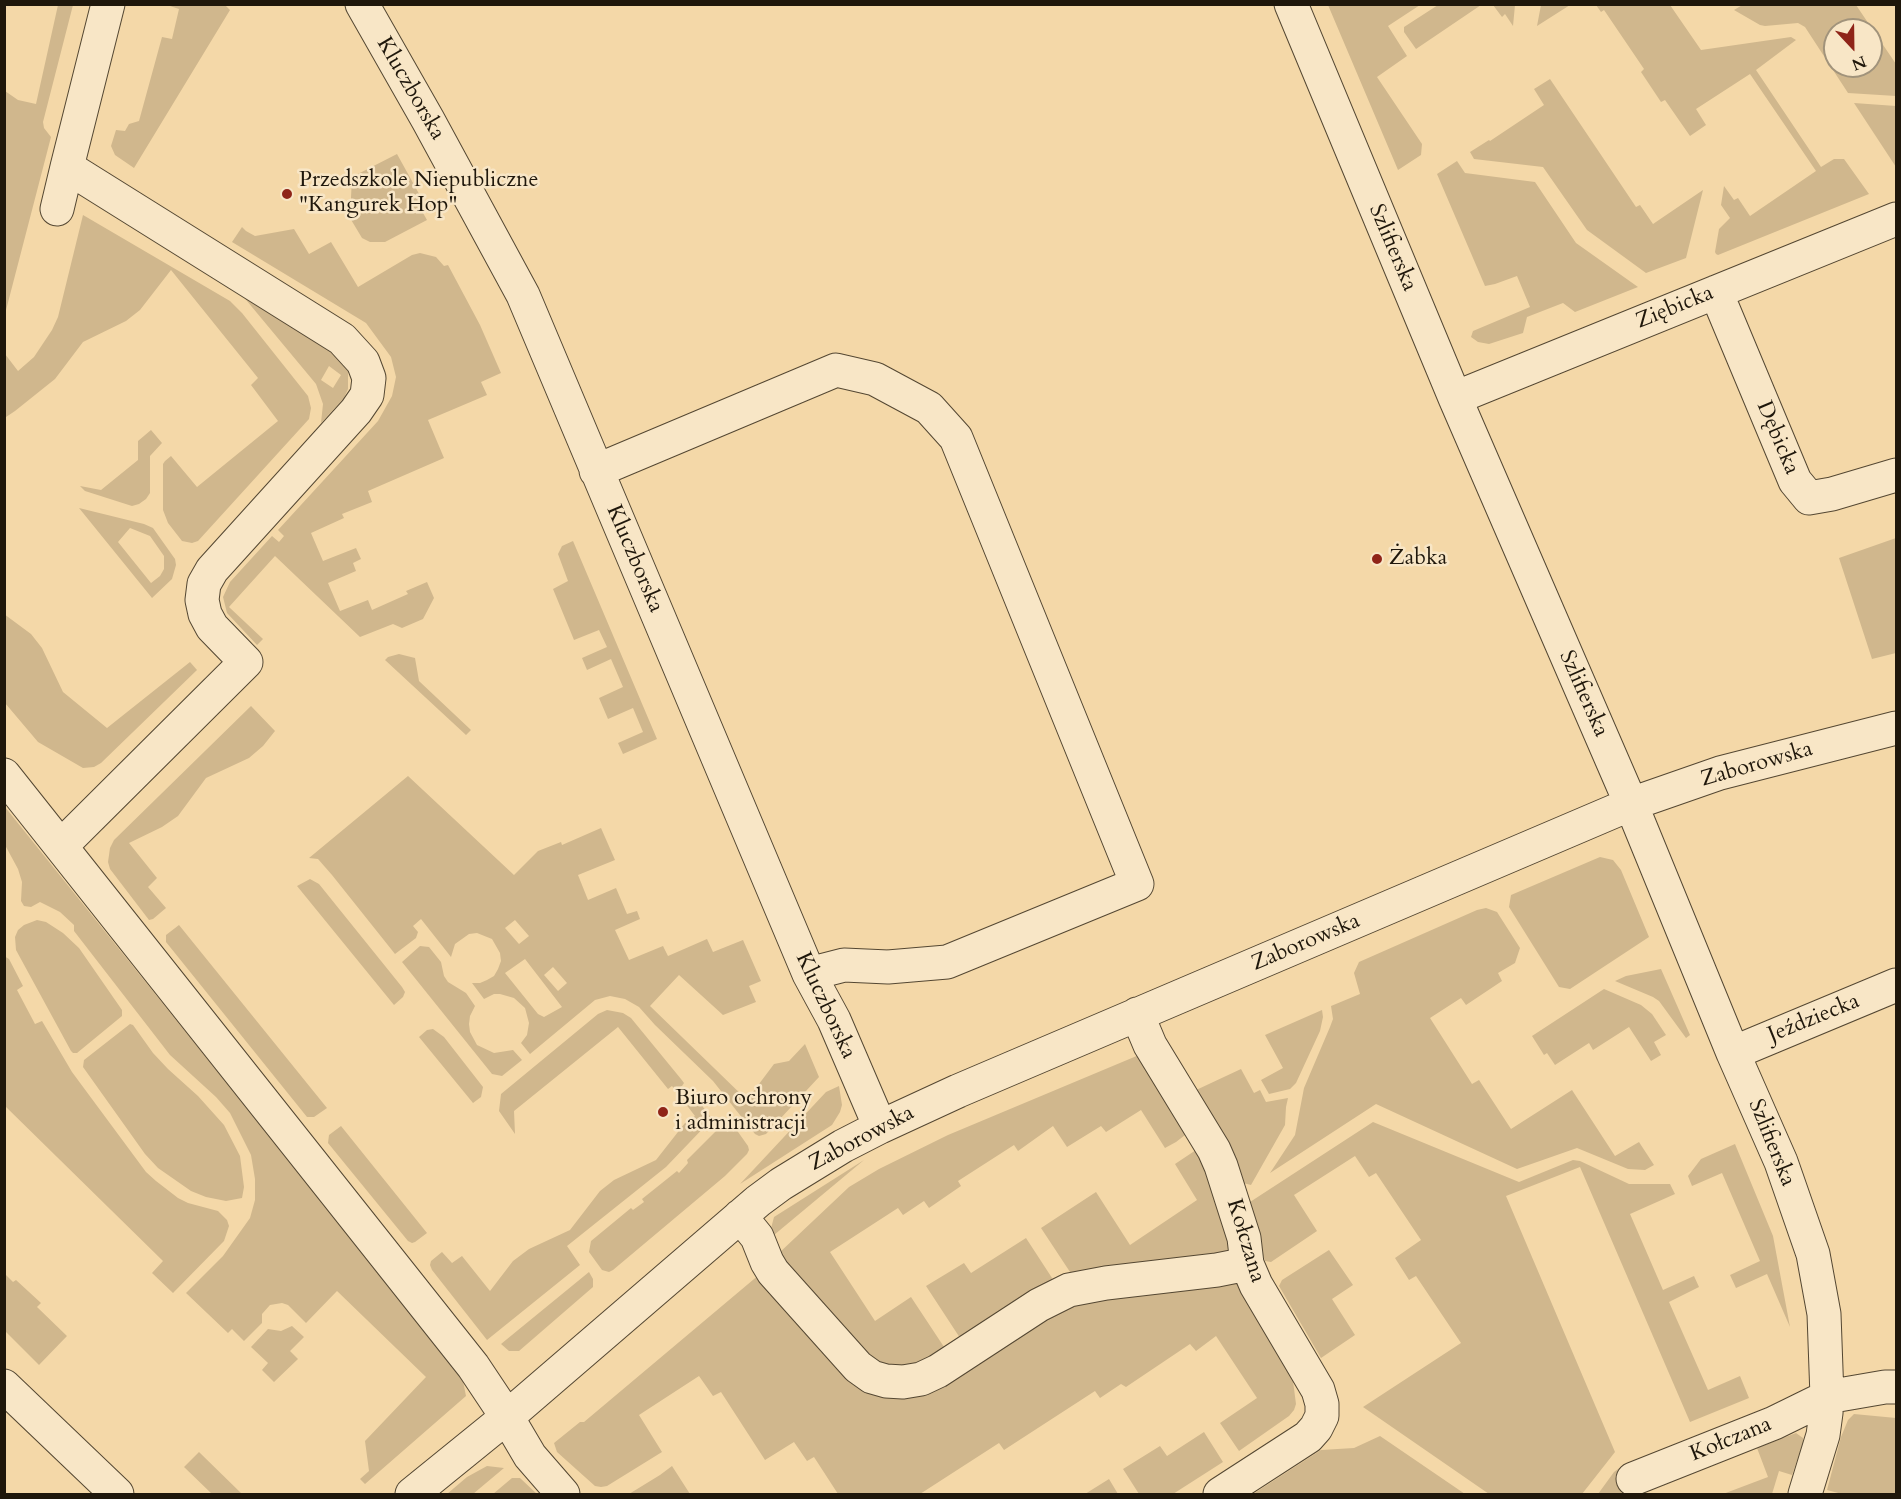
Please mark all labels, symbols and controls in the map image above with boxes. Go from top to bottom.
north arrow [1823,18,1883,78]
street label: Kluczborska [370,33,450,145]
text: N [1848,50,1870,76]
place label: Przedszkole Niepubliczne "Kangurek Hop" [299,168,539,220]
marker: Przedszkole Niepubliczne "Kangurek Hop" [280,187,294,201]
street label: Szlifierska [1362,201,1422,295]
street label: Ziębicka [1632,281,1718,335]
street label: Dębicka [1750,397,1804,479]
street label: Kluczborska [600,501,668,617]
place label: Żabka [1389,546,1447,572]
marker: Żabka [1370,552,1384,566]
street label: Szlifierska [1552,647,1614,741]
street label: Zaborowska [1698,736,1816,794]
street label: Zaborowska [1248,908,1364,978]
street label: Kluczborska [789,949,861,1063]
street label: Jeździecka [1764,989,1864,1049]
place label: Biuro ochrony i administracji [675,1086,812,1138]
street label: Szlifierska [1742,1096,1800,1190]
street label: Zaborowska [805,1100,919,1178]
marker: Biuro ochrony i administracji [656,1105,670,1119]
street label: Kołczana [1220,1196,1270,1286]
street label: Kołczana [1686,1412,1776,1468]

